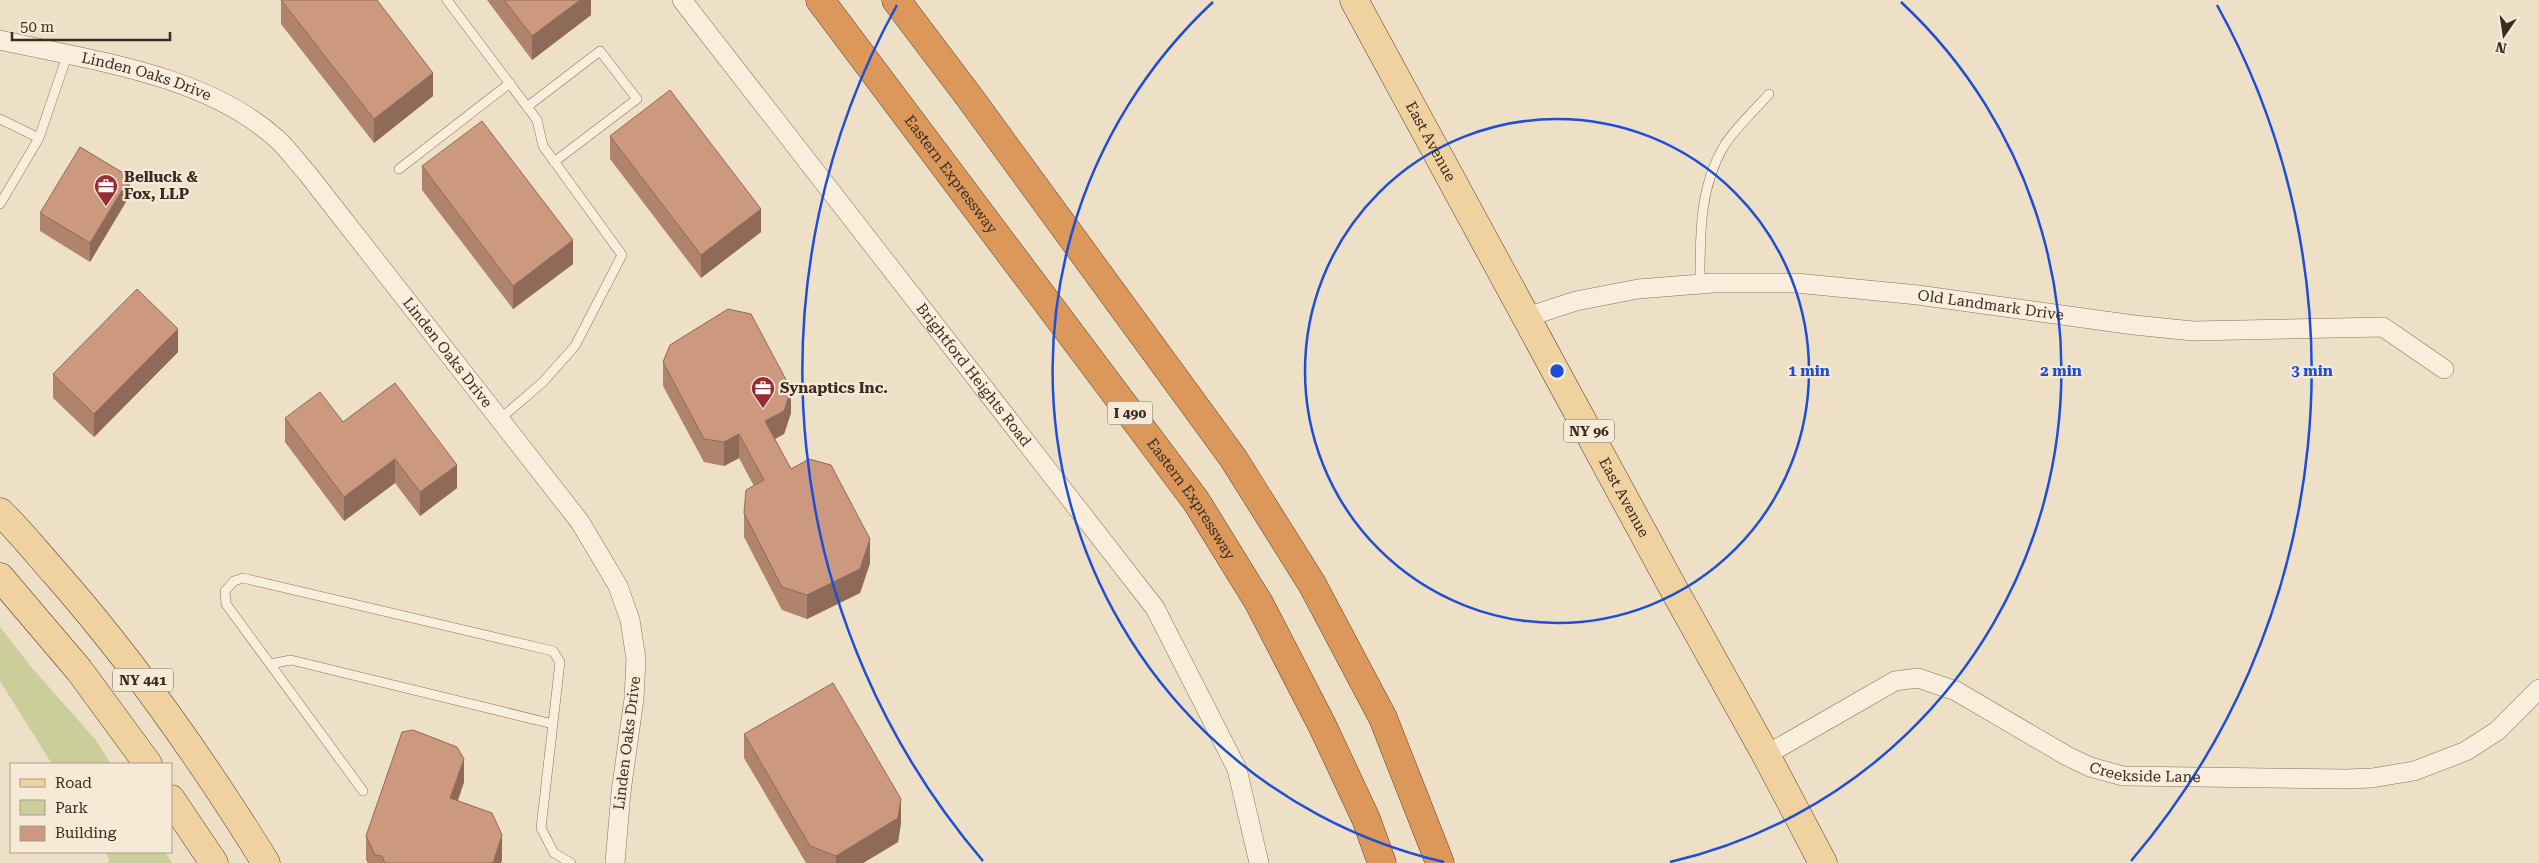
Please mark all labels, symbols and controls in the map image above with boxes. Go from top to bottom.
scale bar [12,10,170,42]
north arrow [2479,10,2529,60]
text: 50 m [20,18,55,36]
text: N [2494,39,2508,57]
street label: Linden Oaks Drive [80,48,214,105]
street label: East Avenue [1402,98,1460,185]
street label: Eastern Expressway [901,112,1001,237]
place label: Belluck & Fox, LLP [124,168,198,203]
office icon: Belluck & Fox, LLP [93,173,119,207]
street label: Old Landmark Drive [1917,286,2065,324]
street label: Linden Oaks Drive [399,294,496,411]
street label: Brightford Heights Road [912,300,1035,450]
centre of rings [1548,362,1566,380]
text: 1 min [1788,362,1830,380]
text: 2 min [2040,362,2082,380]
text: 3 min [2291,362,2333,380]
office icon: Synaptics Inc. [750,375,776,409]
place label: Synaptics Inc. [780,379,888,397]
road number: I 490 [1108,402,1152,424]
road number: NY 96 [1564,420,1614,442]
street label: Eastern Expressway [1143,435,1239,563]
street label: East Avenue [1595,454,1653,541]
road number: NY 441 [113,668,173,692]
street label: Linden Oaks Drive [610,675,644,811]
street label: Creekside Lane [2088,758,2201,786]
legend [10,763,172,853]
text: Road [55,774,92,792]
text: Park [55,799,89,817]
text: Building [55,824,117,842]

